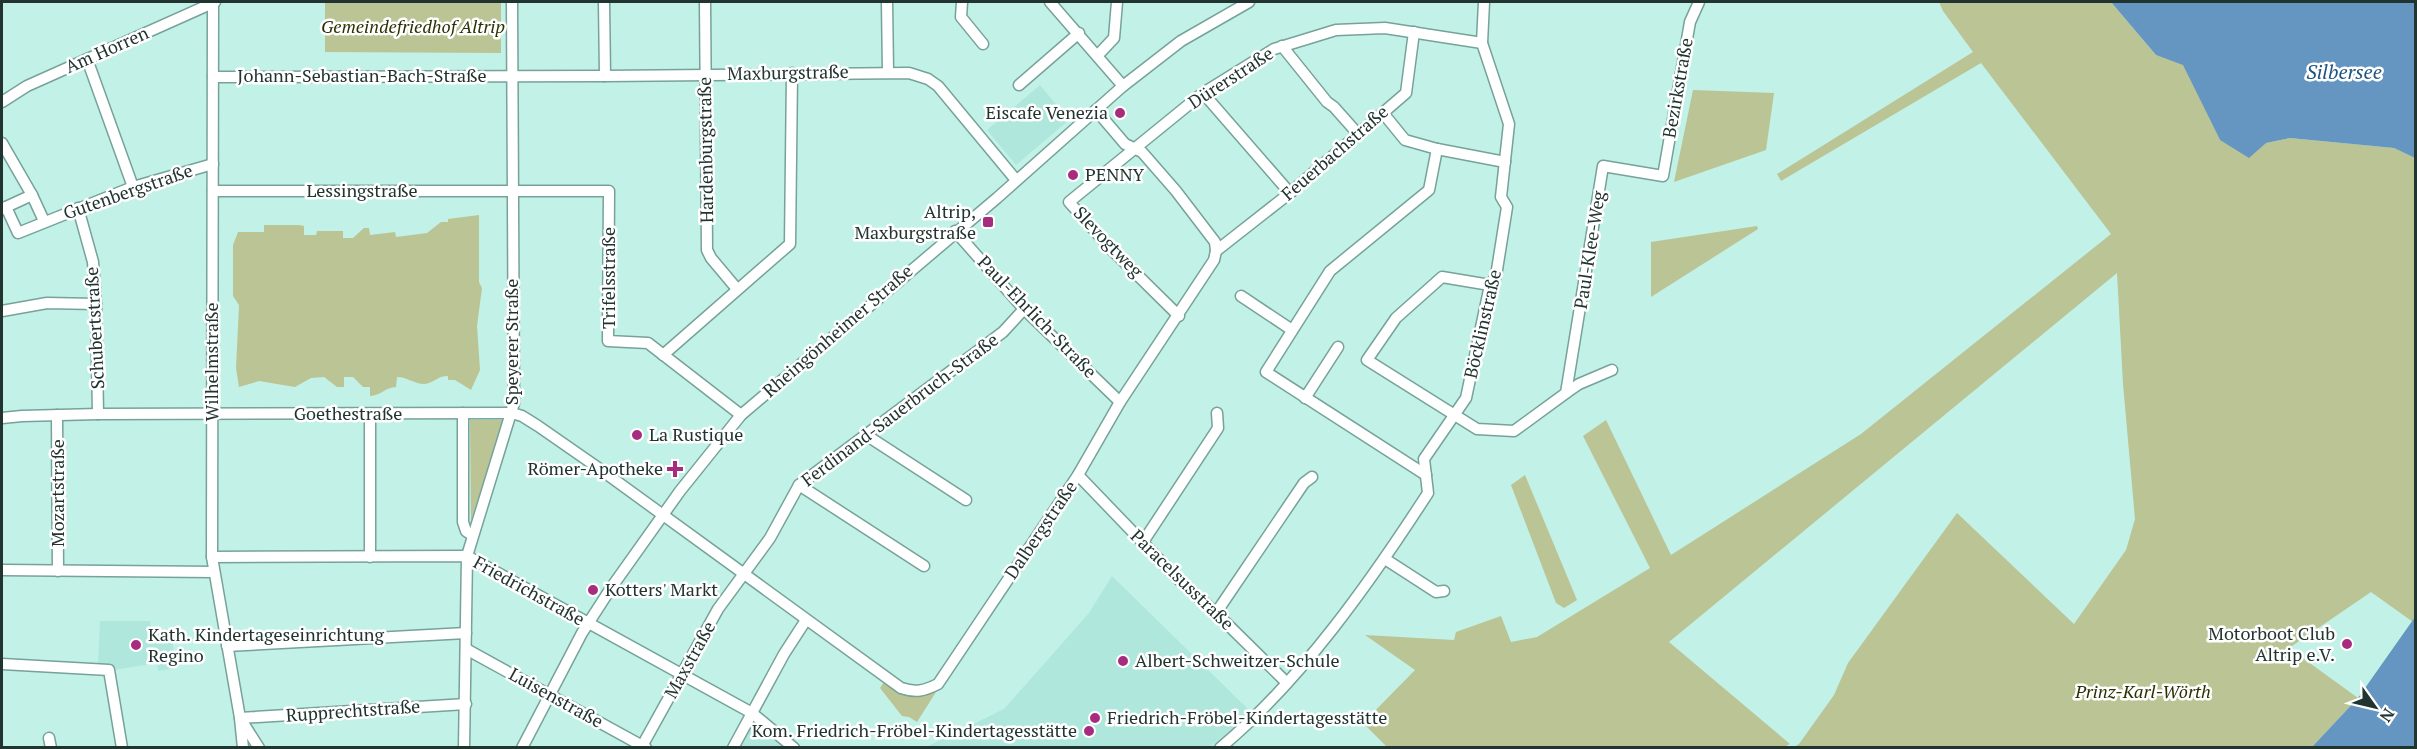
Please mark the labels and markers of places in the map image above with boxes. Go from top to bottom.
place label: Eiscafe Venezia [986,100,1108,124]
marker: Eiscafe Venezia [1113,106,1127,120]
place label: PENNY [1085,162,1145,186]
marker: PENNY [1066,168,1080,182]
place label: Altrip, Maxburgstraße [854,199,976,244]
marker: Altrip, Maxburgstraße [981,215,995,229]
place label: La Rustique [649,422,743,446]
marker: La Rustique [630,428,644,442]
place label: Römer-Apotheke [528,456,663,480]
marker: Römer-Apotheke [668,462,682,476]
place label: Kotters' Markt [605,577,718,601]
marker: Kotters' Markt [586,583,600,597]
place label: Motorboot Club Altrip e.V. [2208,621,2335,666]
place label: Kath. Kindertageseinrichtung Regino [148,622,385,667]
marker: Motorboot Club Altrip e.V. [2340,637,2354,651]
marker: Kath. Kindertageseinrichtung Regino [129,638,143,652]
place label: Albert-Schweitzer-Schule [1135,648,1340,672]
marker: Albert-Schweitzer-Schule [1116,654,1130,668]
place label: Friedrich-Fröbel-Kindertagesstätte [1107,705,1387,729]
marker: Friedrich-Fröbel-Kindertagesstätte [1088,711,1102,725]
place label: Kom. Friedrich-Fröbel-Kindertagesstätte [752,718,1077,742]
marker: Kom. Friedrich-Fröbel-Kindertagesstätte [1082,724,1096,738]

